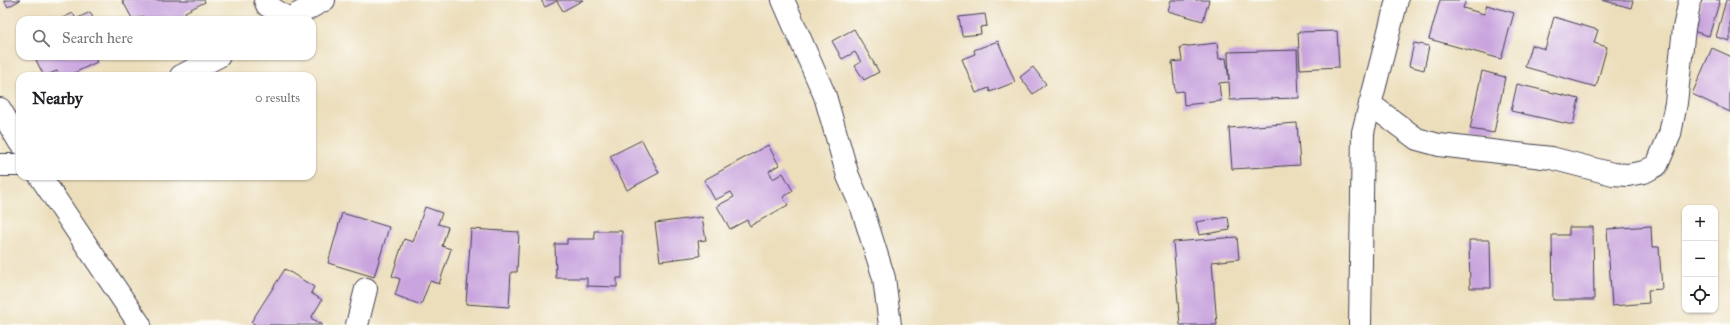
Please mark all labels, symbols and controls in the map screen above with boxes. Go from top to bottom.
search box [16,16,316,60]
icon: search [30,27,52,49]
text: Search here [62,29,133,47]
text: Nearby [32,88,83,109]
text: 0 results [255,90,300,106]
map controls [1682,205,1718,313]
button: + [1682,205,1718,241]
button: − [1682,241,1718,277]
button: locate [1682,277,1718,313]

